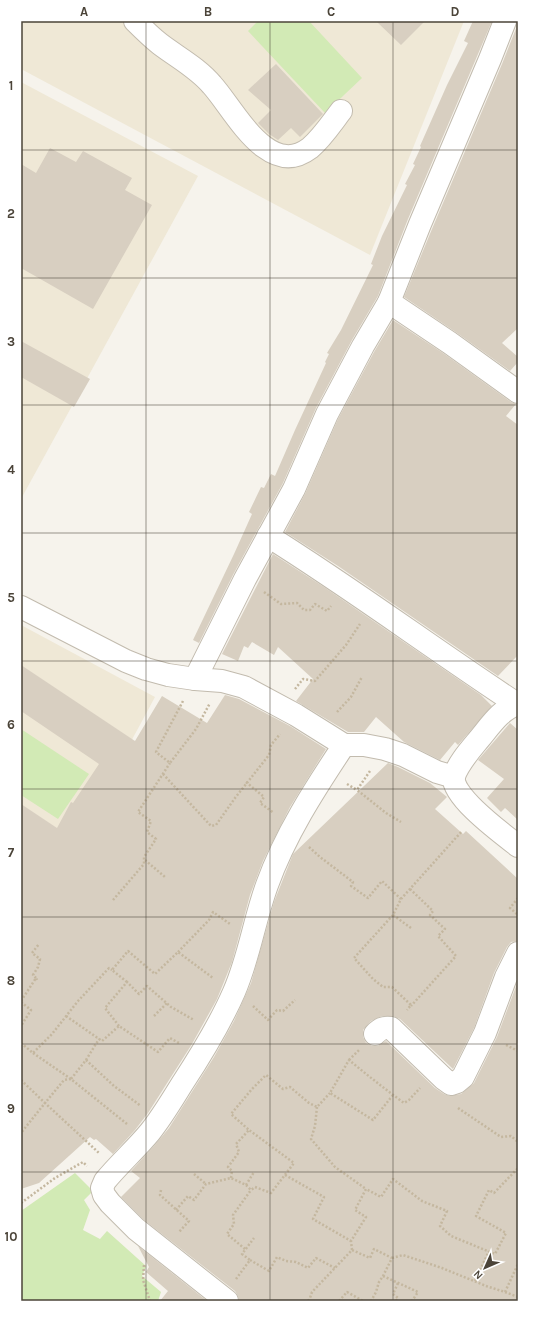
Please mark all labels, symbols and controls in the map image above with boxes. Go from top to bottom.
text: A [80,4,88,19]
text: B [204,4,212,19]
text: C [327,4,335,19]
text: D [451,4,460,19]
text: 1 [9,78,13,93]
text: 2 [7,206,15,221]
text: 3 [7,334,15,349]
text: 4 [7,462,15,477]
text: 5 [7,590,15,605]
text: 6 [7,717,15,732]
text: 7 [8,845,15,860]
text: 8 [7,973,15,988]
text: 9 [7,1101,15,1116]
text: 10 [5,1229,17,1244]
north arrow [465,1248,505,1288]
text: N [471,1267,486,1282]

